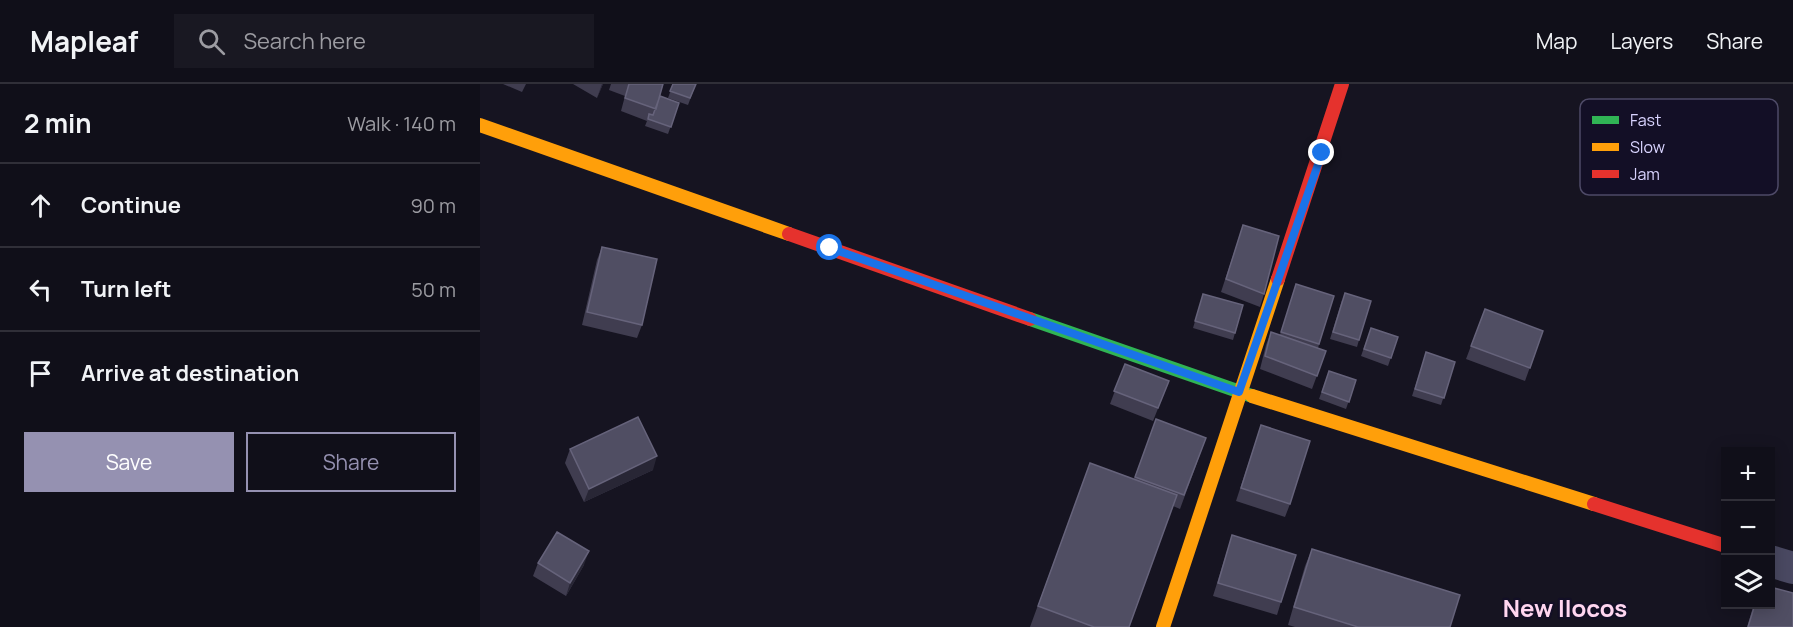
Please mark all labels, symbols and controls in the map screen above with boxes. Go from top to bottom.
search box [174,14,594,68]
text: Mapleaf [30,22,138,60]
icon: search [195,25,228,58]
text: Search here [243,26,366,56]
text: Map [1536,27,1577,55]
text: Layers [1610,27,1673,55]
text: Share [1706,27,1763,55]
legend [1580,99,1778,195]
text: 2 min [24,105,92,141]
text: Fast [1630,109,1661,131]
text: Walk · 140 m [347,110,456,137]
text: Slow [1630,136,1665,158]
route end [1308,139,1334,165]
text: Jam [1630,163,1660,185]
icon: ahead [24,189,57,222]
text: Continue [81,190,181,220]
text: 90 m [410,192,456,219]
route start [816,234,842,260]
icon: left [24,273,57,306]
text: Turn left [81,274,171,304]
text: 50 m [411,276,456,303]
icon: arrive [24,357,57,390]
text: Arrive at destination [81,358,299,388]
button: Save [24,432,234,492]
button: Share [246,432,456,492]
map controls [1721,447,1775,609]
button: + [1721,447,1775,501]
button: − [1721,501,1775,555]
button: layers [1721,555,1775,609]
district label: New Ilocos [1503,591,1627,624]

